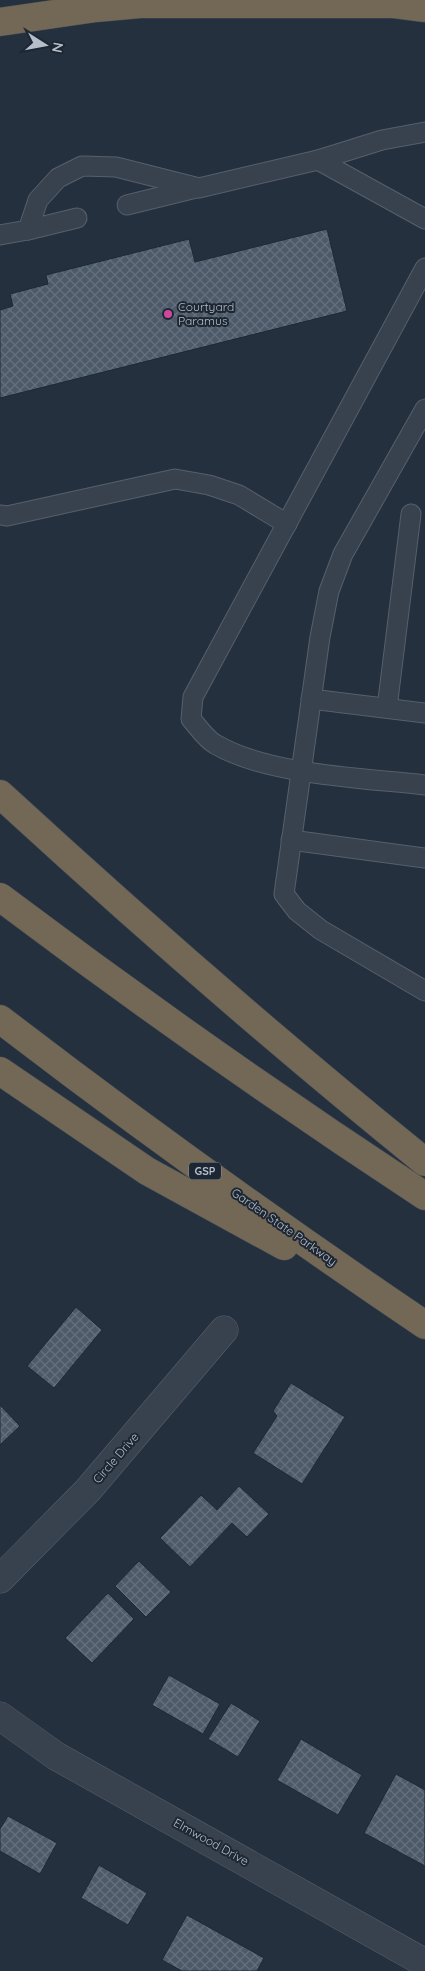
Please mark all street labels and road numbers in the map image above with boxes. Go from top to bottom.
road number: GSP [189,1162,221,1180]
street label: Garden State Parkway [229,1185,340,1269]
street label: Circle Drive [89,1429,142,1486]
street label: Elmwood Drive [171,1815,252,1868]

